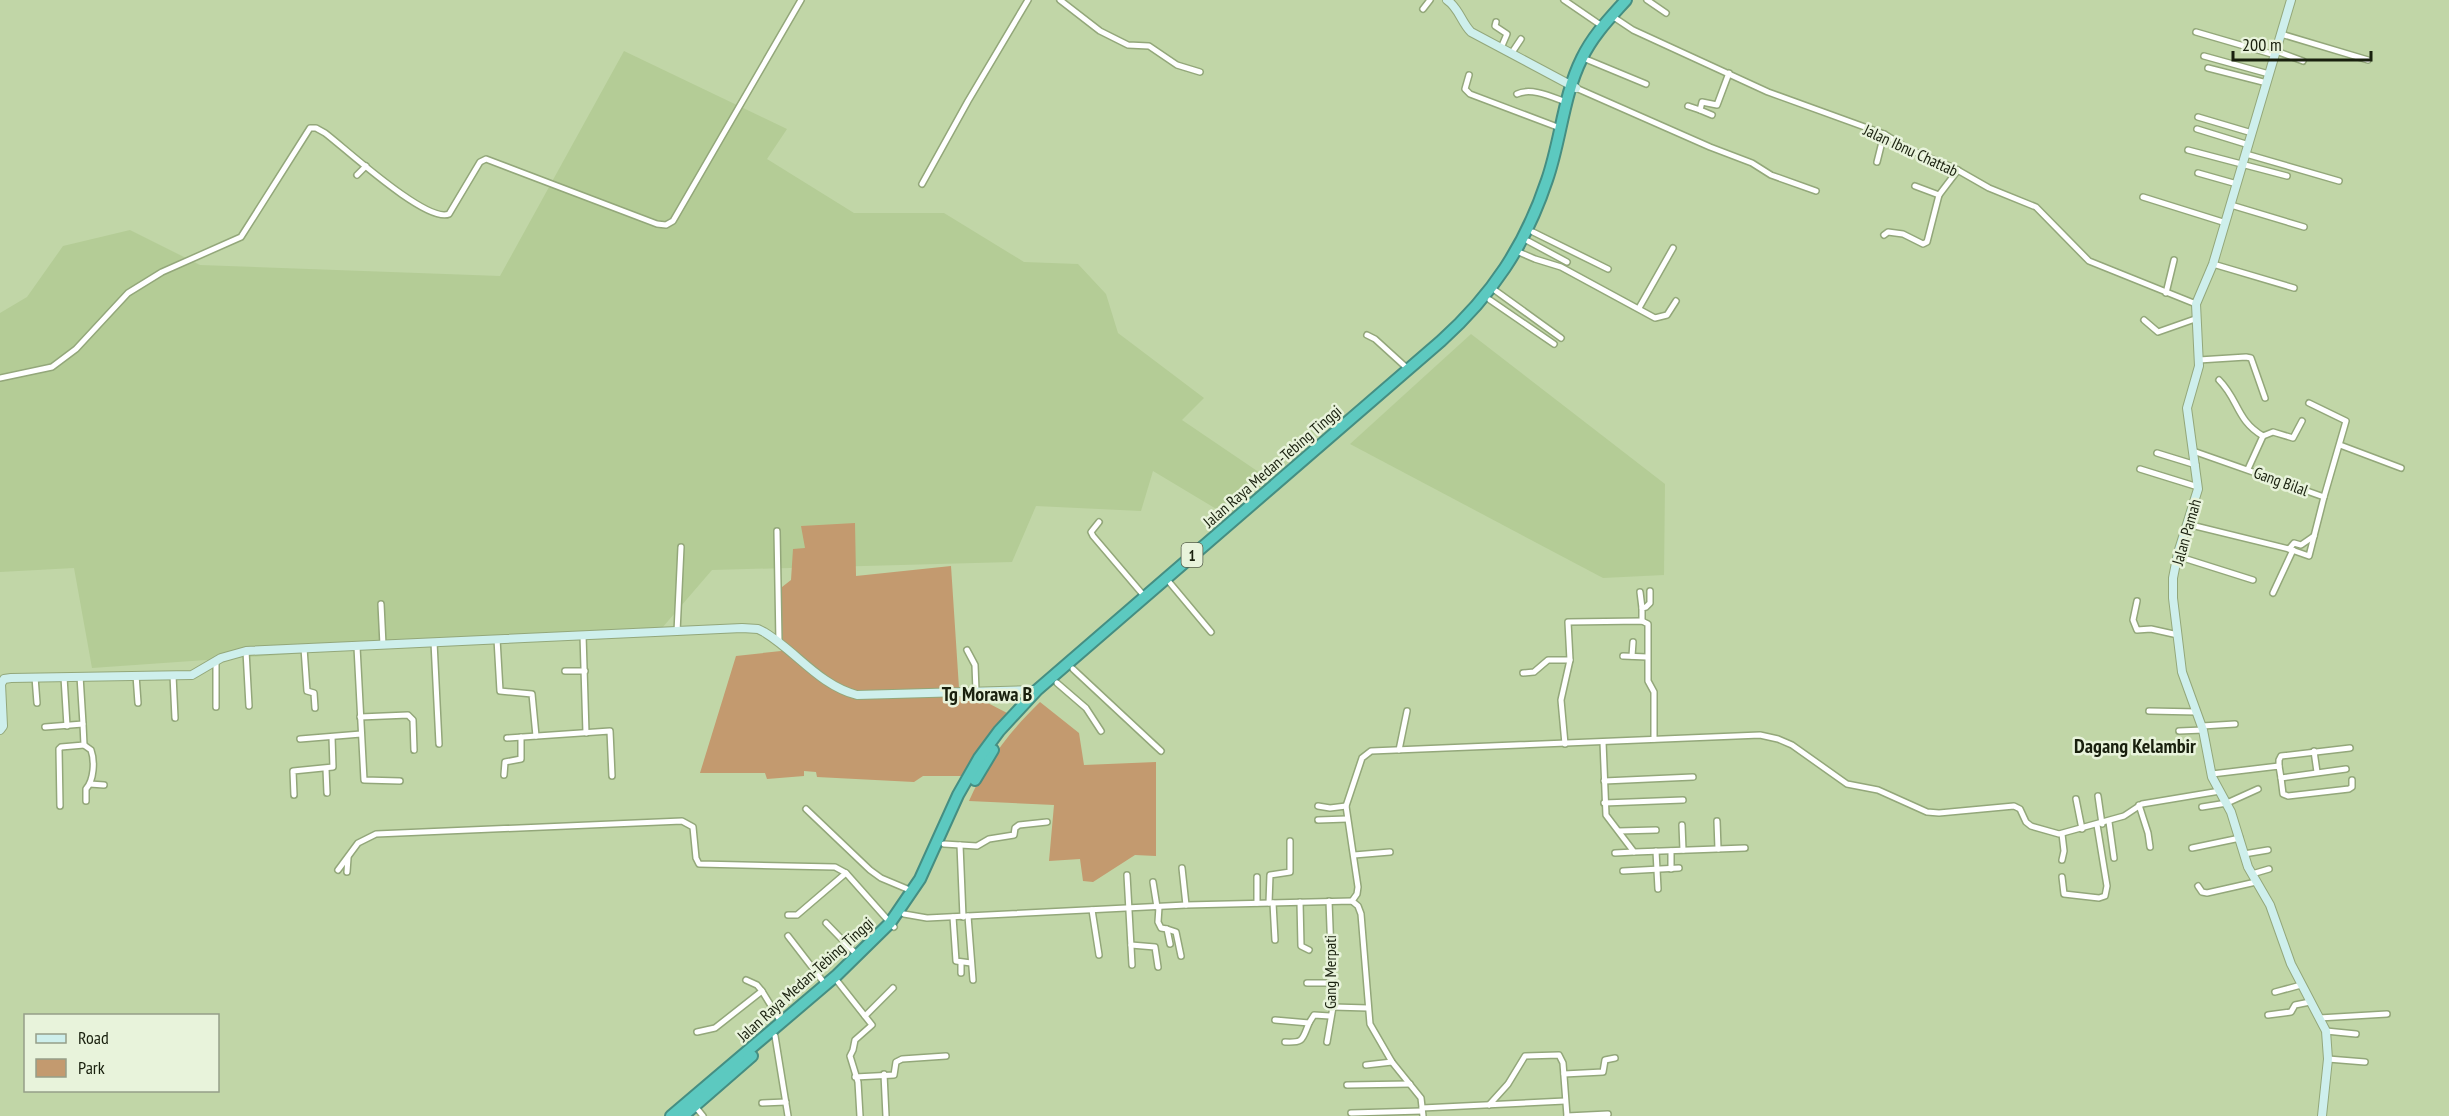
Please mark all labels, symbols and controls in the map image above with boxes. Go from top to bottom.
scale bar [2233,24,2371,62]
text: 200 m [2242,33,2282,56]
street label: Jalan Ibnu Chattab [1860,119,1961,181]
street label: Jalan Raya Medan-Tebing Tinggi [1198,401,1345,532]
street label: Gang Bilal [2251,462,2311,500]
street label: Jalan Pamah [2167,497,2205,568]
road number: 1 [1182,543,1202,567]
district label: Tg Morawa B [942,681,1033,707]
district label: Dagang Kelambir [2074,733,2196,759]
street label: Jalan Raya Medan-Tebing Tinggi [732,912,877,1046]
street label: Gang Merpati [1320,935,1340,1009]
legend [24,1014,219,1092]
text: Road [78,1026,109,1049]
text: Park [78,1056,105,1079]

